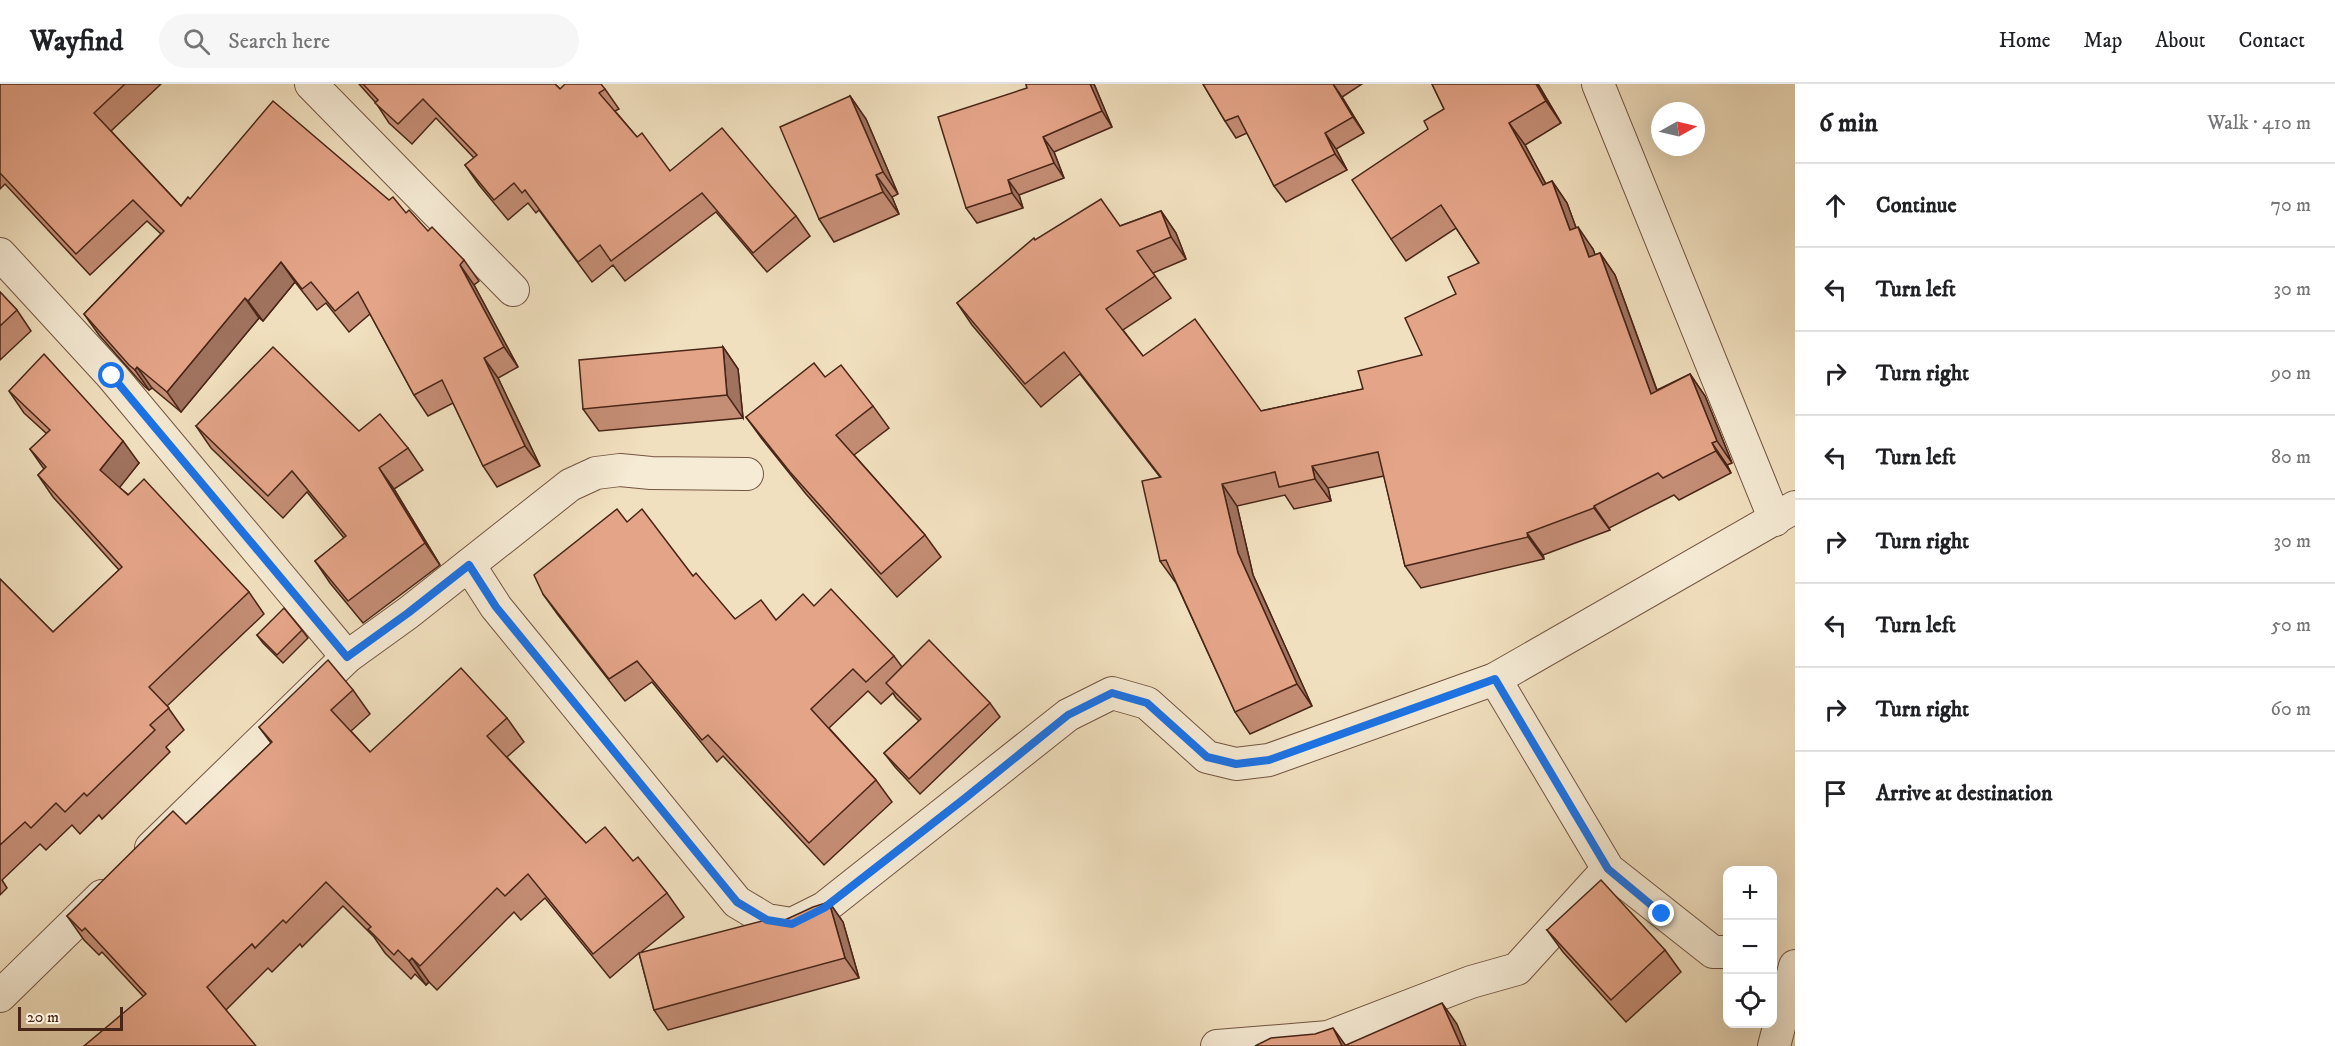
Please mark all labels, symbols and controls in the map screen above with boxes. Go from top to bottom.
search box [159,14,579,68]
text: Wayfind [30,24,123,59]
icon: search [180,25,213,58]
text: Search here [228,28,330,55]
text: Home [1999,28,2051,54]
text: Map [2084,28,2122,54]
text: About [2155,28,2206,54]
text: Contact [2239,28,2305,54]
north arrow [1651,102,1705,156]
text: 6 min [1819,107,1878,140]
text: Walk · 410 m [2207,111,2311,136]
icon: ahead [1819,189,1852,222]
text: Continue [1876,192,1957,219]
text: 70 m [2270,193,2311,218]
icon: left [1819,273,1852,306]
text: Turn left [1876,276,1956,303]
text: 30 m [2273,277,2311,302]
icon: right [1819,357,1852,390]
text: Turn right [1876,360,1969,387]
text: 90 m [2271,361,2311,386]
route start [98,362,124,388]
icon: left [1819,441,1852,474]
text: Turn left [1876,444,1956,471]
text: 80 m [2271,445,2311,470]
icon: right [1819,525,1852,558]
text: Turn right [1876,528,1969,555]
text: 30 m [2273,529,2311,554]
icon: left [1819,609,1852,642]
text: Turn left [1876,612,1956,639]
text: 50 m [2271,613,2311,638]
icon: right [1819,693,1852,726]
text: Turn right [1876,696,1969,723]
text: 60 m [2271,697,2311,722]
icon: arrive [1819,777,1852,810]
text: Arrive at destination [1876,780,2053,807]
map controls [1723,866,1777,1028]
button: + [1723,866,1777,920]
route end [1648,900,1674,926]
button: − [1723,920,1777,974]
button: locate [1723,974,1777,1028]
scale bar [18,1004,123,1032]
text: 20 m [27,1007,59,1027]

